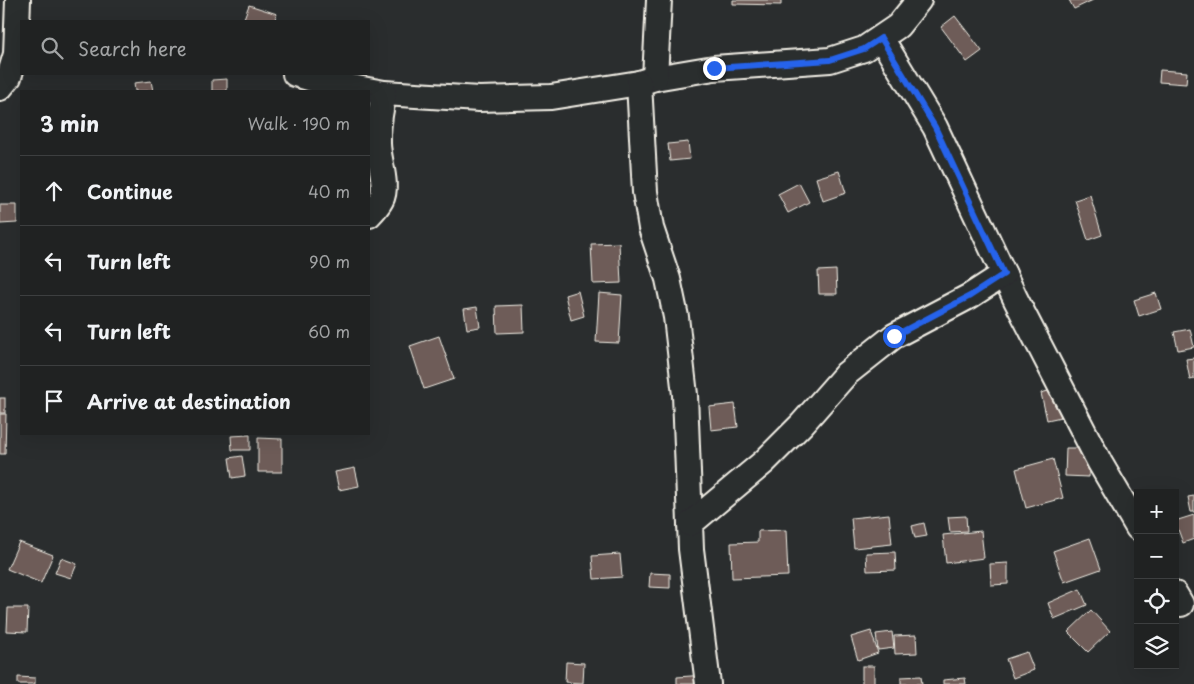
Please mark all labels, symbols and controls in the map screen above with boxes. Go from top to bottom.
search box [20,20,370,75]
icon: search [38,34,66,62]
text: Search here [78,34,187,62]
route end [703,57,726,80]
text: 3 min [40,107,99,139]
text: Walk · 190 m [248,111,350,135]
icon: ahead [40,177,68,205]
text: Continue [87,177,173,205]
text: 40 m [308,179,350,203]
icon: left [40,247,68,275]
text: Turn left [87,247,171,275]
text: 90 m [309,249,350,273]
icon: left [40,317,68,345]
text: Turn left [87,317,171,345]
text: 60 m [308,319,350,343]
route start [883,325,906,348]
icon: arrive [40,387,68,415]
text: Arrive at destination [87,387,291,415]
map controls [1134,489,1179,669]
button: + [1134,489,1179,534]
button: − [1134,534,1179,579]
button: locate [1134,579,1179,624]
button: layers [1134,624,1179,669]

